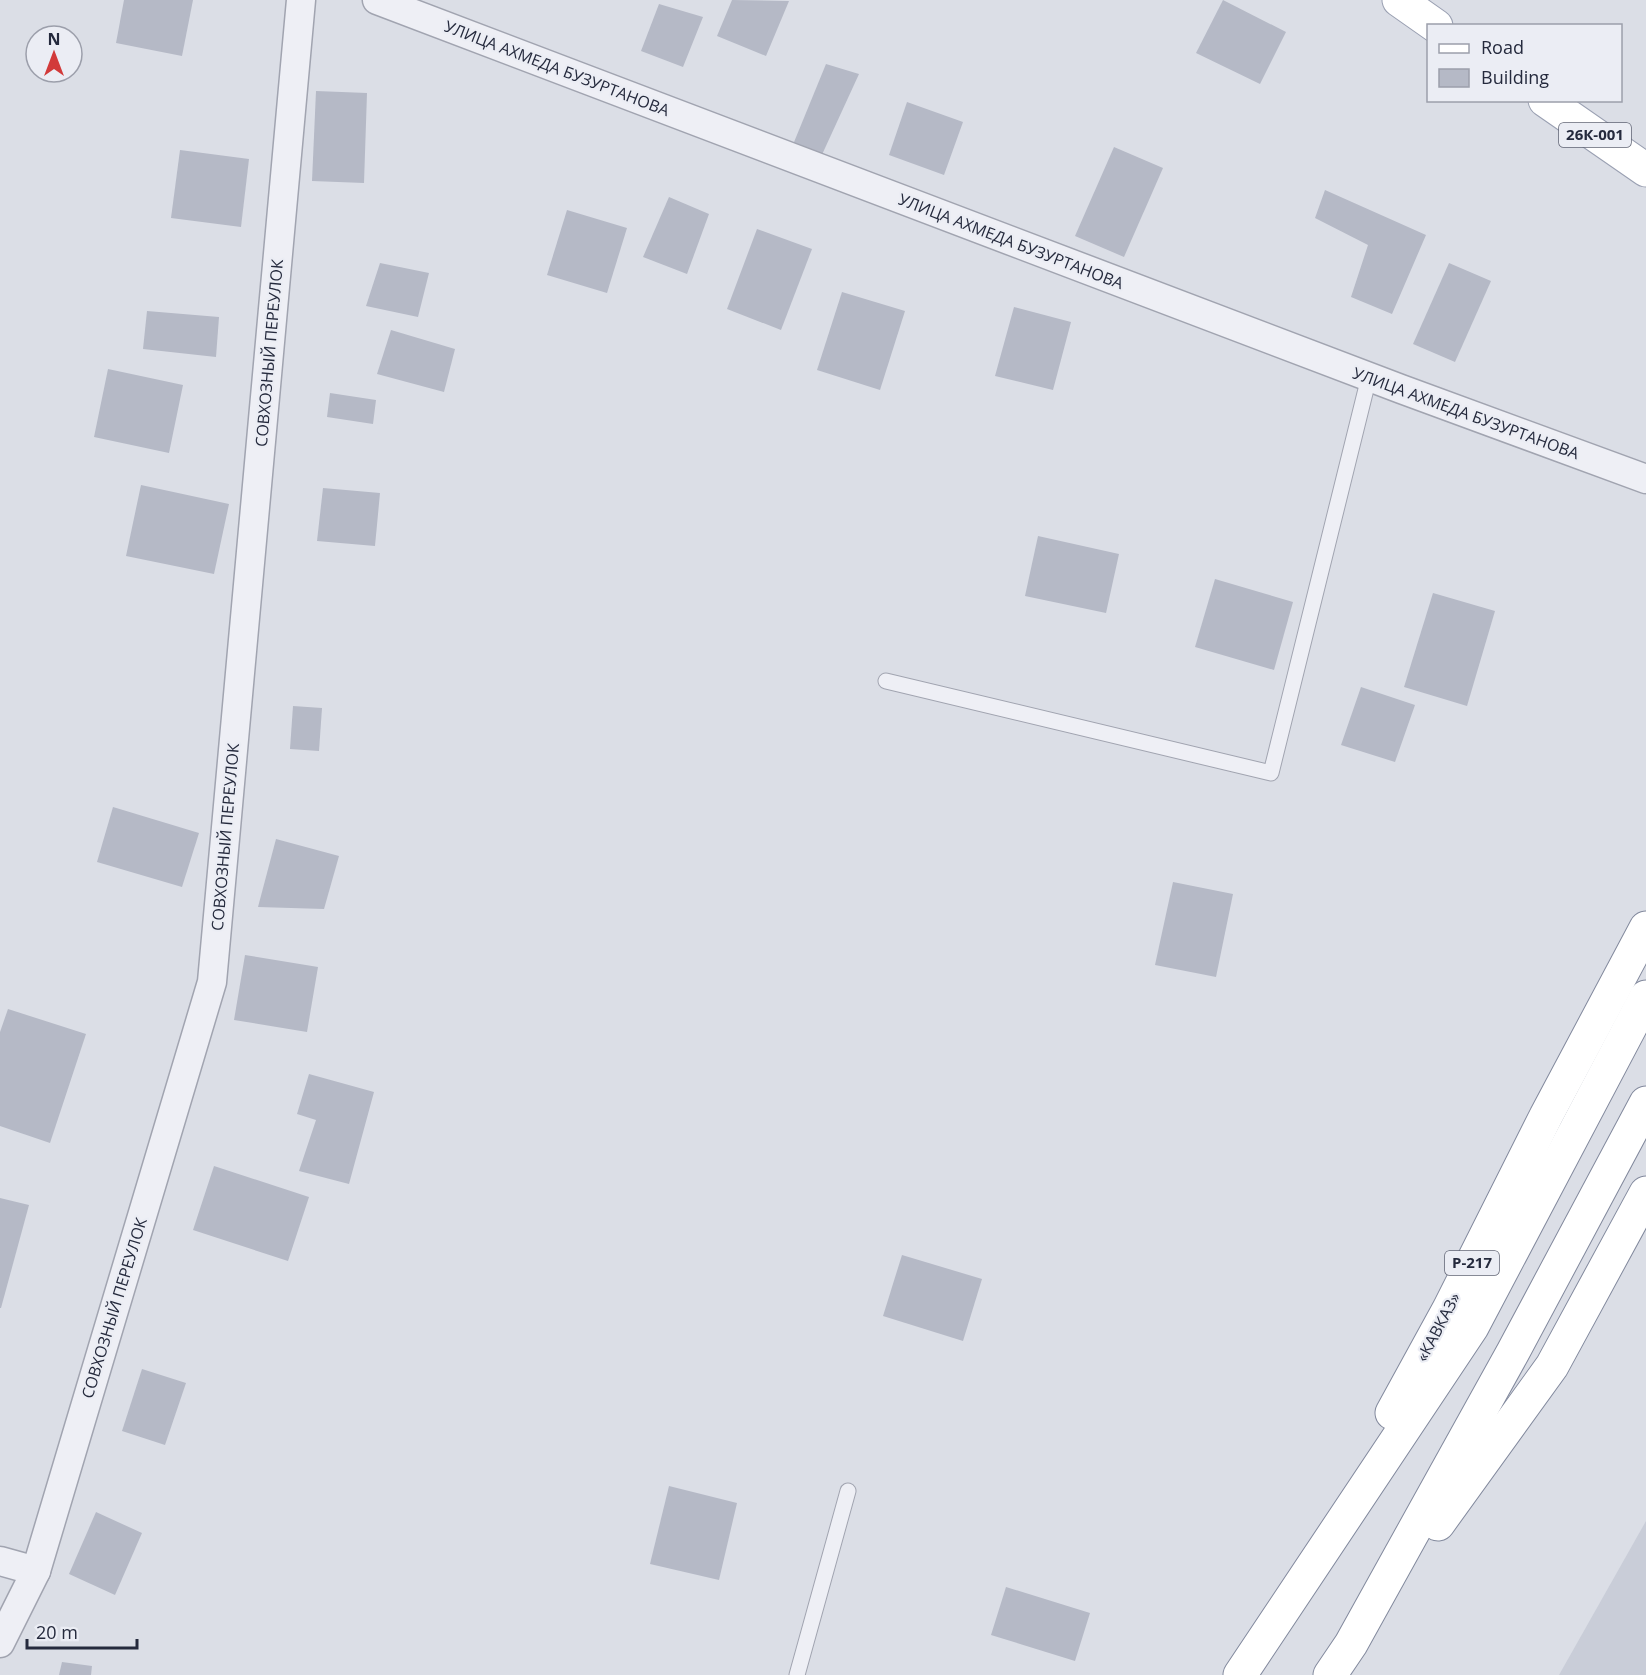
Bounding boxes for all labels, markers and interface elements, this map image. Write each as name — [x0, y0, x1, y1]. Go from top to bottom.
street label: УЛИЦА АХМЕДА БУЗУРТАНОВА — [441, 15, 673, 121]
north arrow — [24, 24, 84, 84]
legend — [1427, 24, 1622, 102]
text: N — [47, 28, 61, 50]
text: Road — [1481, 35, 1524, 59]
text: Building — [1481, 65, 1549, 89]
road number: 26К-001 — [1559, 123, 1631, 147]
street label: УЛИЦА АХМЕДА БУЗУРТАНОВА — [895, 188, 1127, 294]
street label: СОВХОЗНЫЙ ПЕРЕУЛОК — [250, 258, 288, 448]
street label: УЛИЦА АХМЕДА БУЗУРТАНОВА — [1350, 362, 1583, 465]
street label: СОВХОЗНЫЙ ПЕРЕУЛОК — [206, 742, 244, 932]
street label: СОВХОЗНЫЙ ПЕРЕУЛОК — [76, 1215, 152, 1401]
road number: Р-217 — [1445, 1251, 1499, 1275]
street label: «КАВКАЗ» — [1411, 1289, 1465, 1365]
scale bar — [27, 1612, 136, 1650]
text: 20 m — [36, 1620, 78, 1644]

